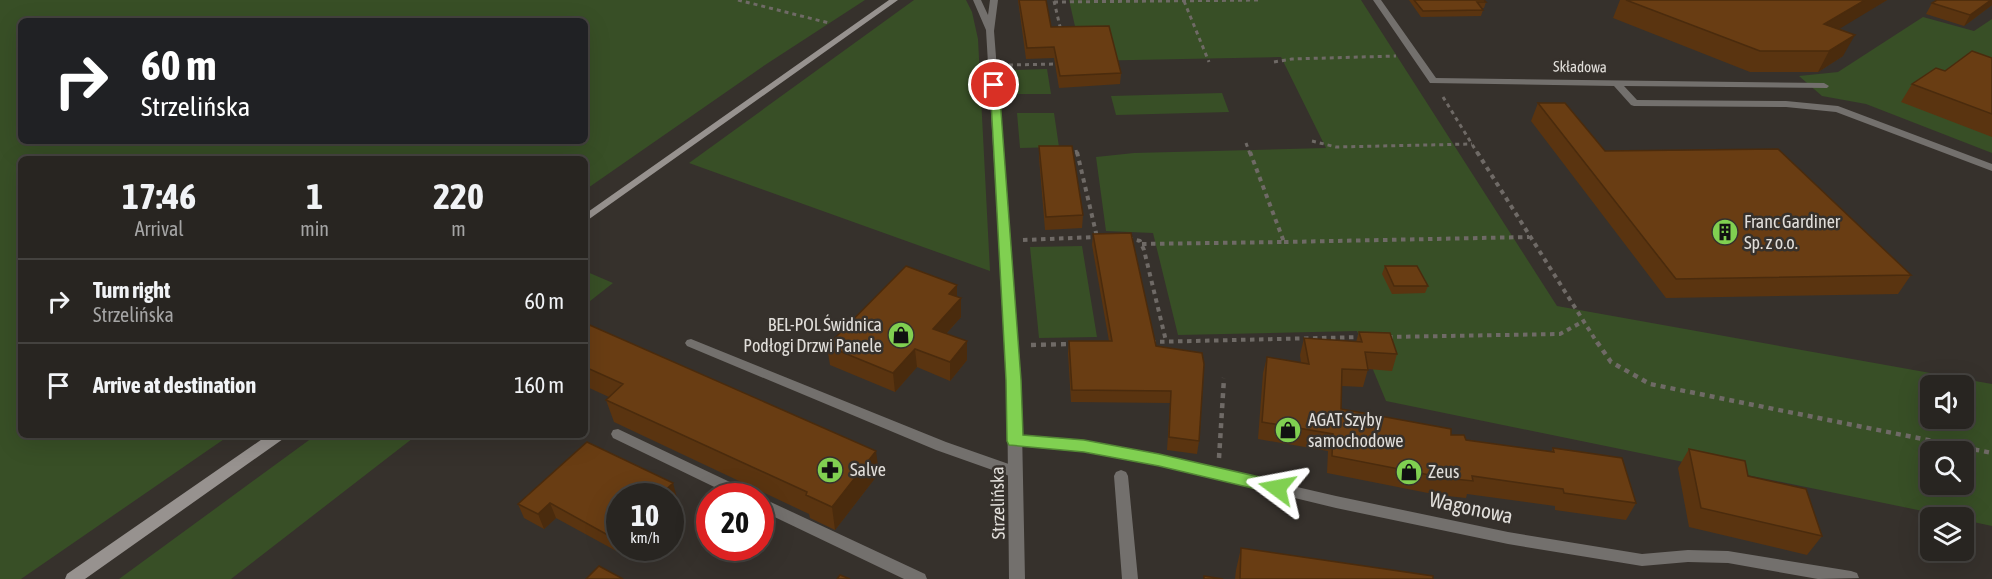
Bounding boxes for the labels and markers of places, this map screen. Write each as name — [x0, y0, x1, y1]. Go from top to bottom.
pin — [968, 59, 1019, 110]
place label: Franc Gardiner Sp. z o.o. — [1744, 211, 1841, 253]
building icon: Franc Gardiner Sp. z o.o. — [1710, 217, 1740, 247]
place label: BEL-POL Świdnica Podłogi Drzwi Panele — [743, 314, 882, 356]
shop icon: BEL-POL Świdnica Podłogi Drzwi Panele — [886, 320, 916, 350]
place label: AGAT Szyby samochodowe — [1308, 409, 1404, 451]
shop icon: AGAT Szyby samochodowe — [1273, 415, 1303, 445]
pharmacy icon: Salve — [815, 455, 845, 485]
shop icon: Zeus — [1394, 457, 1424, 487]
place label: Salve — [850, 459, 886, 480]
place label: Zeus — [1428, 461, 1459, 482]

